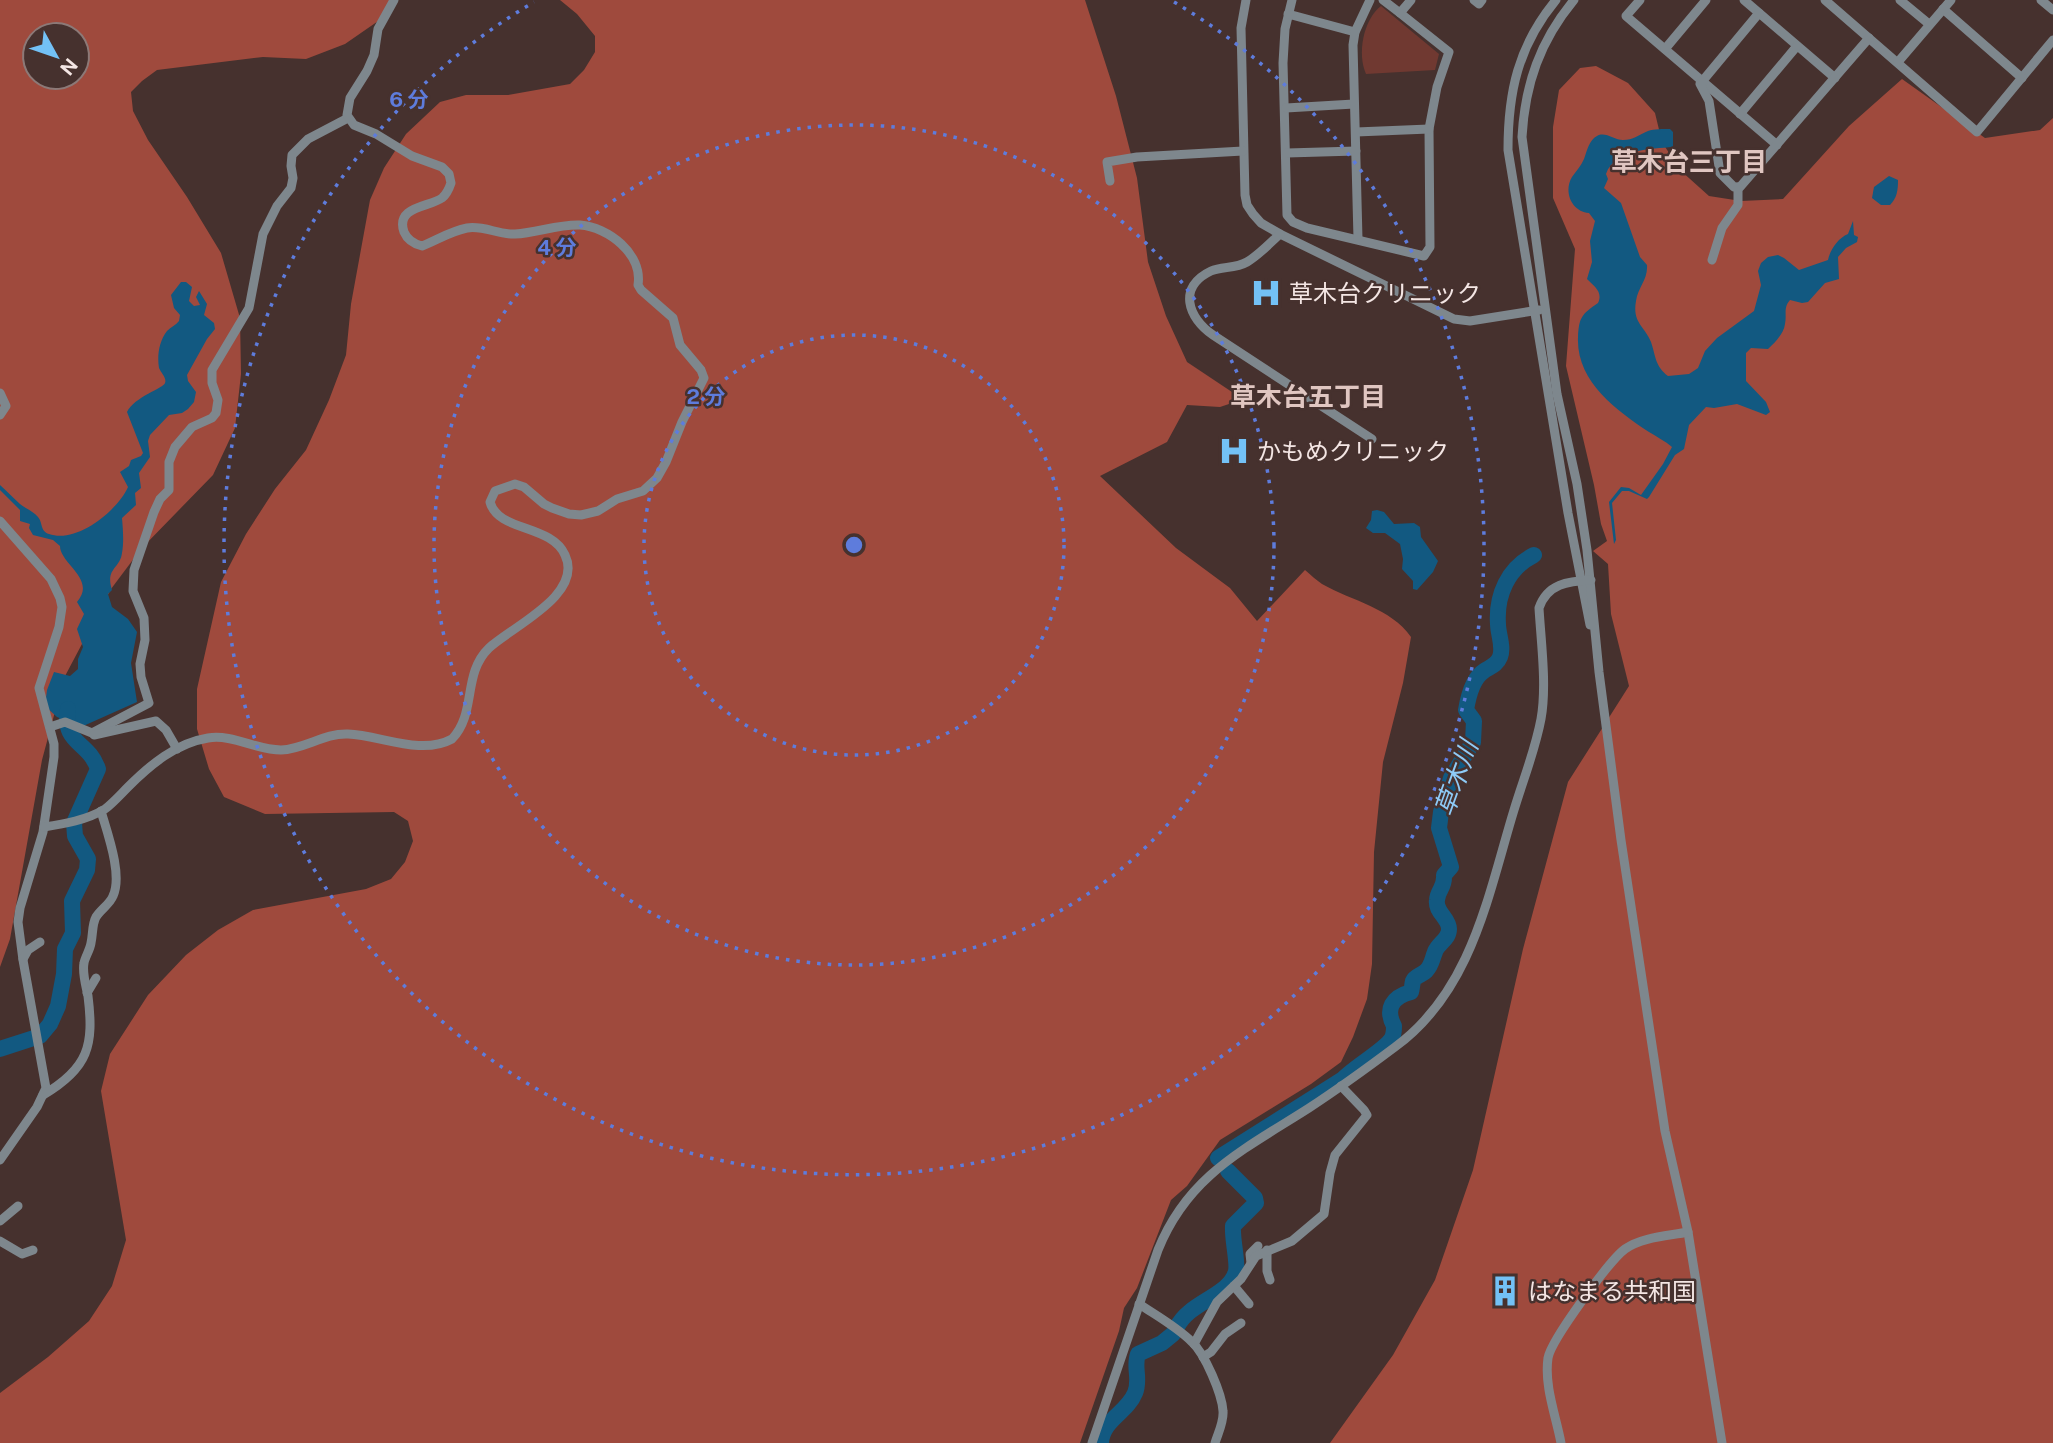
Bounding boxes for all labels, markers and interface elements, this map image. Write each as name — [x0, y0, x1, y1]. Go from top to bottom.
north arrow — [21, 21, 91, 91]
text: N — [56, 54, 82, 80]
text: 6 分 — [389, 87, 429, 112]
district label: 草木台三丁目 — [1611, 146, 1767, 177]
text: 4 分 — [537, 235, 577, 260]
hospital icon: 草木台クリニック — [1249, 276, 1283, 310]
place label: 草木台クリニック — [1289, 279, 1481, 307]
district label: 草木台五丁目 — [1230, 381, 1386, 412]
text: 2 分 — [686, 384, 726, 409]
hospital icon: かもめクリニック — [1217, 434, 1251, 468]
place label: かもめクリニック — [1257, 437, 1449, 465]
centre of rings — [842, 533, 866, 557]
water label: 草木川 — [1428, 733, 1485, 820]
building icon: はなまる共和国 — [1488, 1274, 1522, 1308]
place label: はなまる共和国 — [1528, 1277, 1696, 1305]

